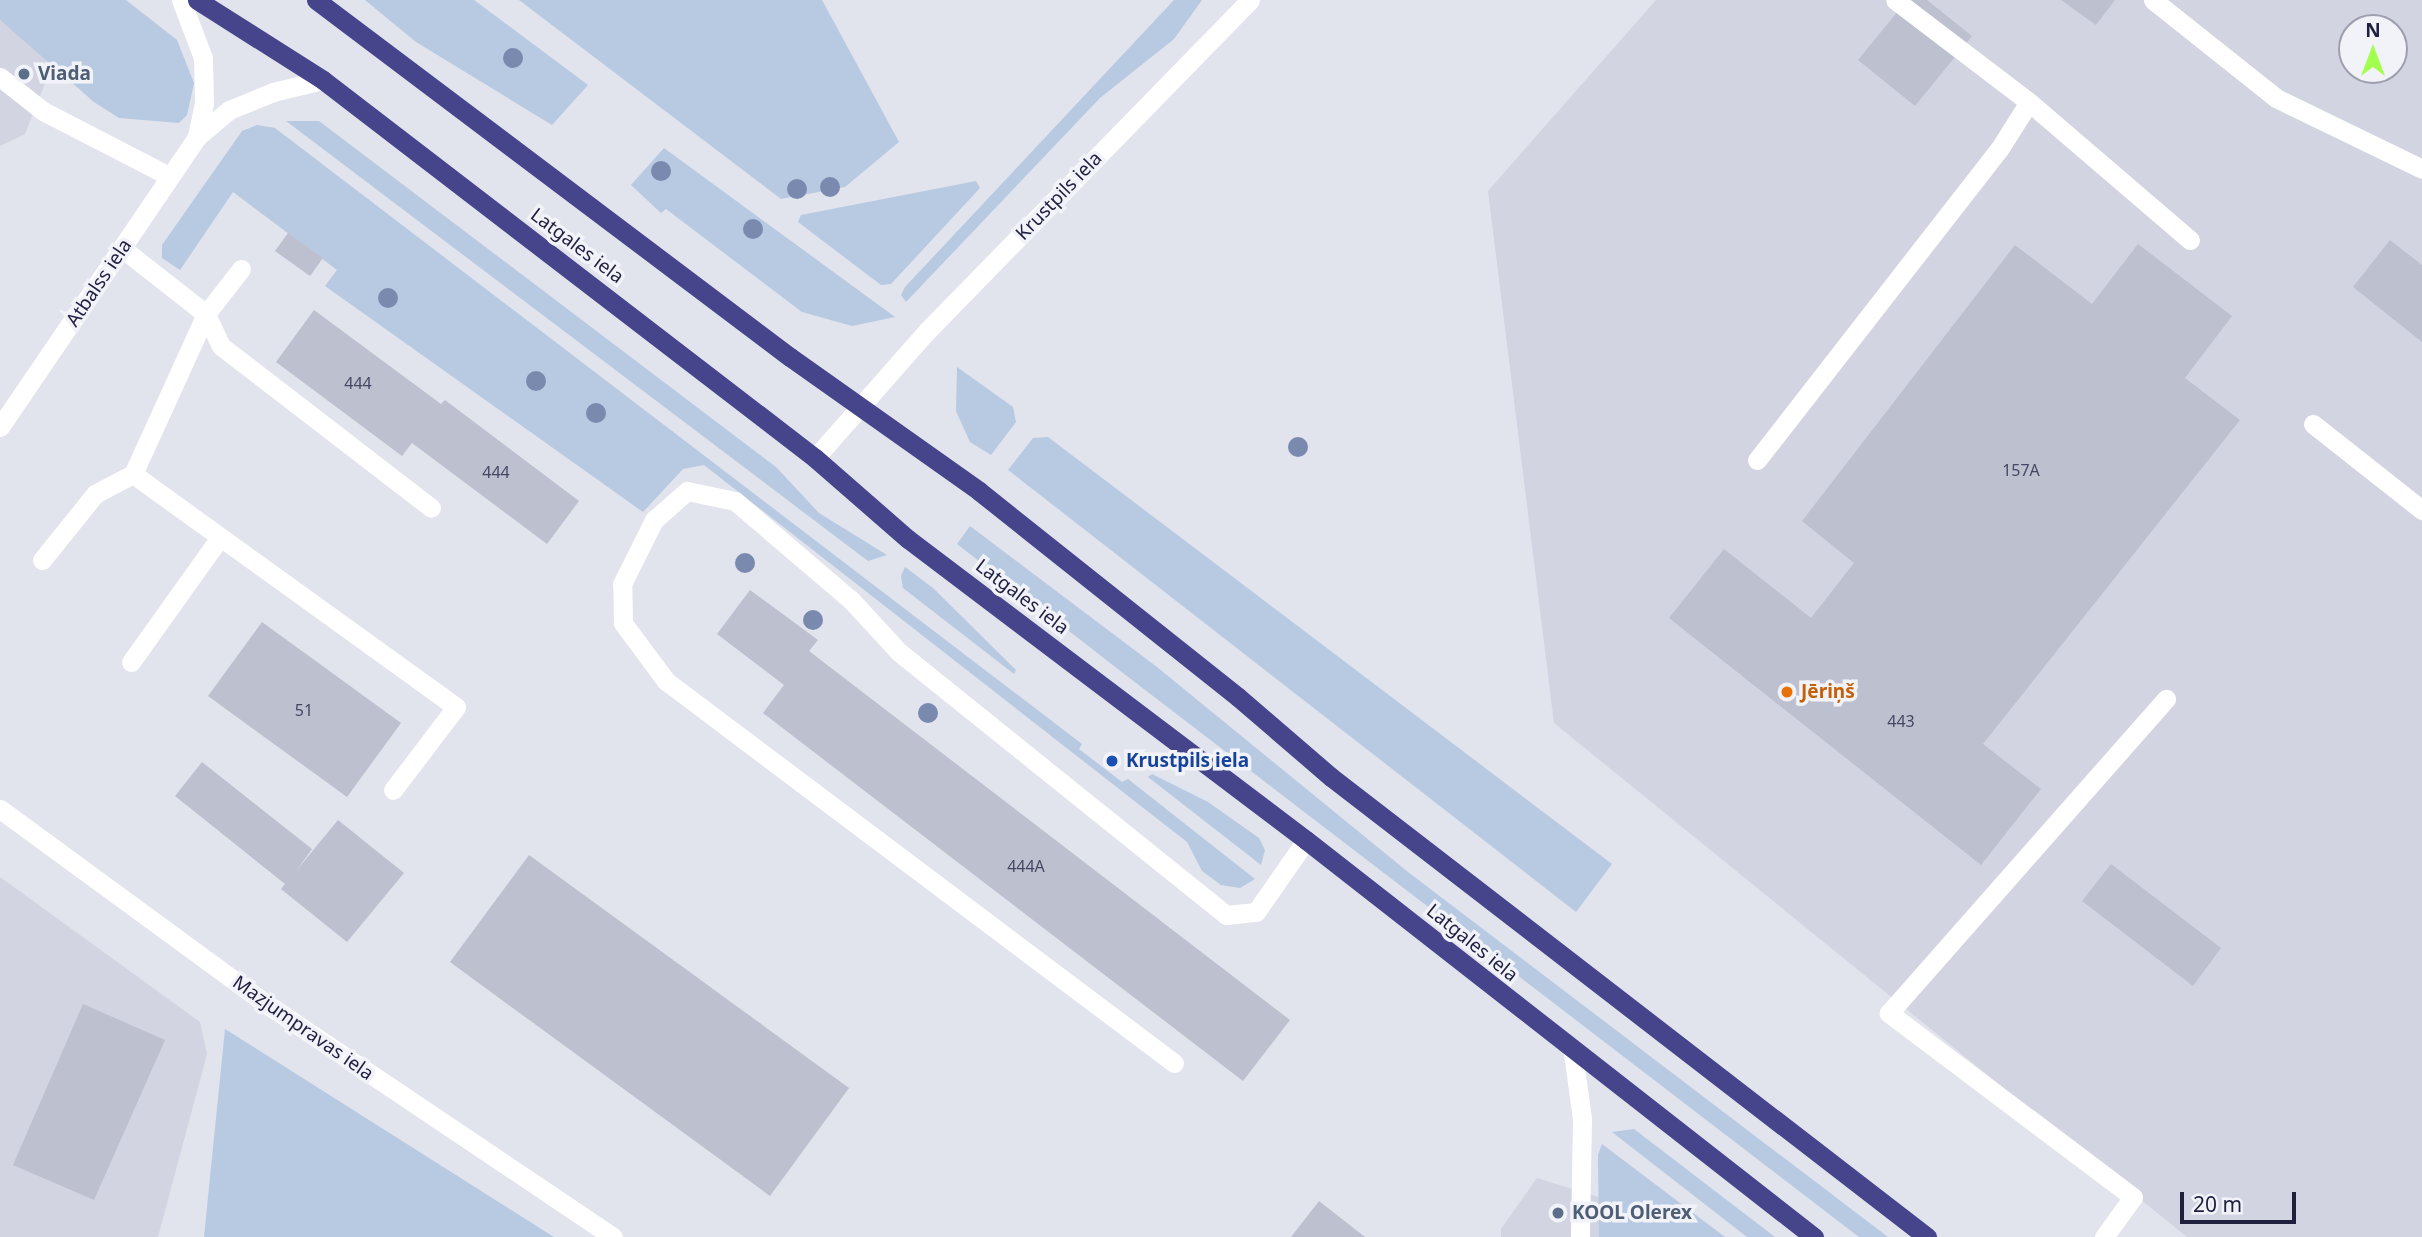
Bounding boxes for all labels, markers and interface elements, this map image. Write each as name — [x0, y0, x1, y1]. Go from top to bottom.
north arrow — [2338, 14, 2408, 84]
text: N — [2365, 17, 2381, 43]
place label: Viada — [38, 63, 91, 85]
marker: Viada — [16, 66, 32, 82]
street label: Krustpils iela — [1011, 147, 1107, 245]
street label: Latgales iela — [526, 204, 628, 288]
street label: Atbalss iela — [61, 235, 137, 331]
house number: 444 — [344, 373, 372, 393]
house number: 157A — [2002, 460, 2040, 480]
house number: 444 — [482, 462, 510, 482]
street label: Latgales iela — [971, 555, 1073, 639]
place label: Jēriņš — [1801, 681, 1855, 703]
marker: Jēriņš — [1779, 684, 1795, 700]
house number: 51 — [295, 700, 313, 720]
house number: 443 — [1887, 711, 1915, 731]
place label: Krustpils iela — [1126, 750, 1249, 772]
marker: Krustpils iela — [1104, 753, 1120, 769]
house number: 444A — [1007, 856, 1045, 876]
street label: Latgales iela — [1422, 899, 1522, 987]
street label: Mazjumpravas iela — [228, 971, 378, 1085]
scale bar — [2184, 1178, 2300, 1222]
text: 20 m — [2193, 1190, 2242, 1218]
place label: KOOL Olerex — [1572, 1202, 1692, 1224]
marker: KOOL Olerex — [1550, 1205, 1566, 1221]

